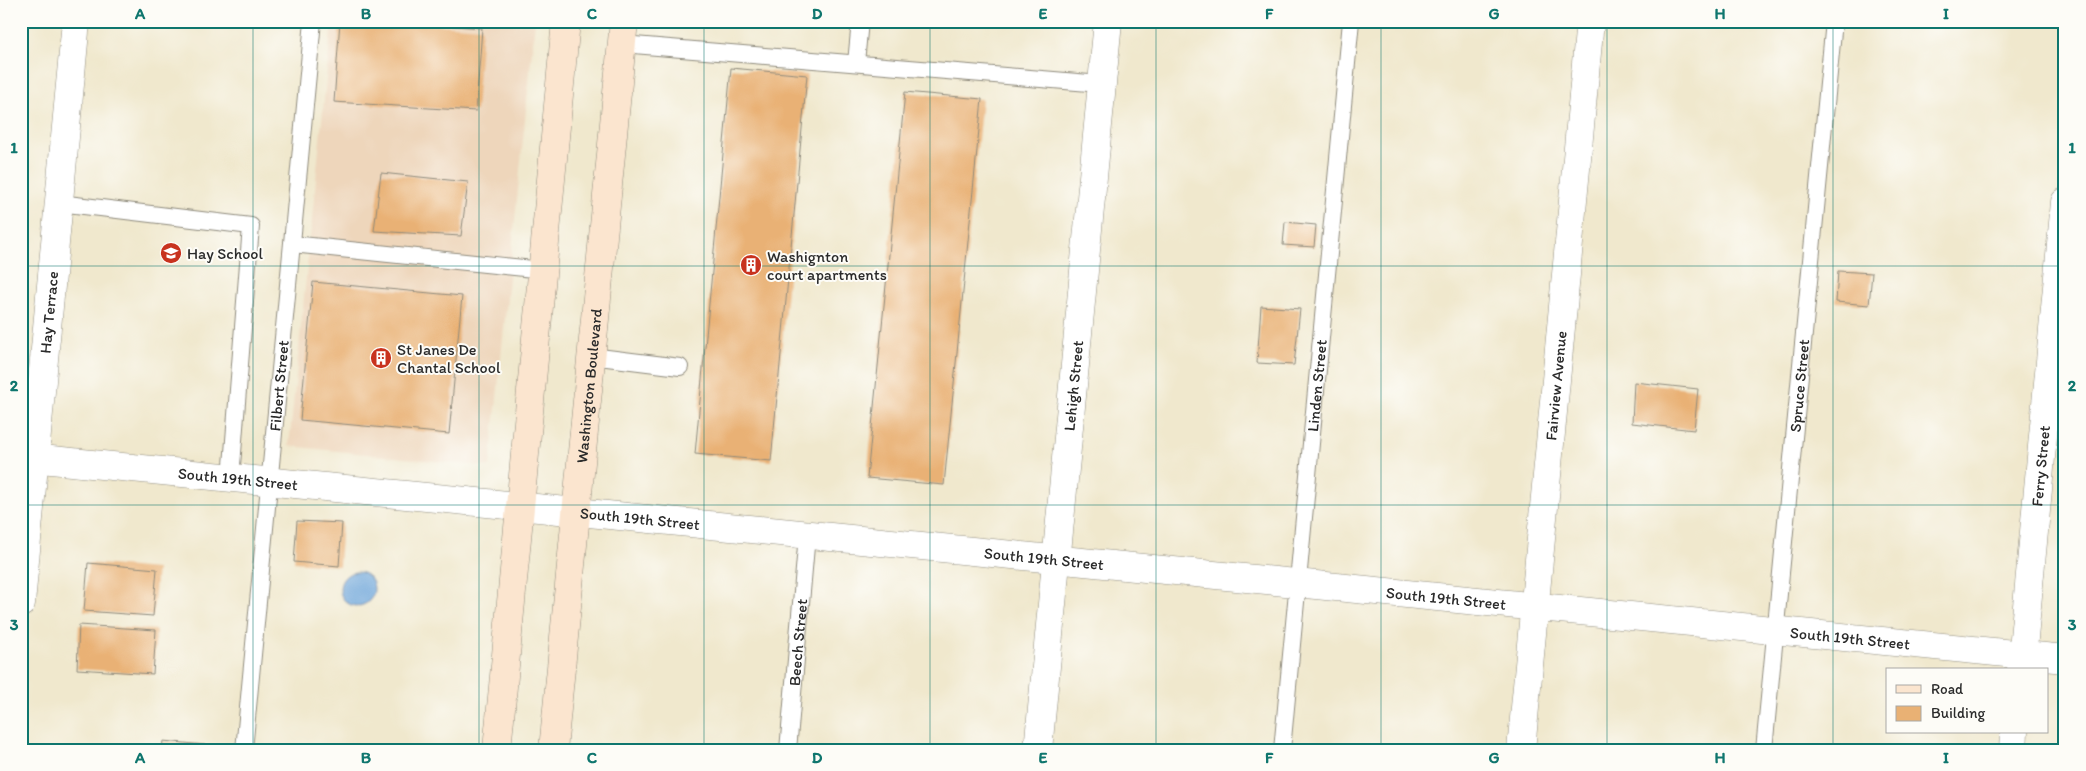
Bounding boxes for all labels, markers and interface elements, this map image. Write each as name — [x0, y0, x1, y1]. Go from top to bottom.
text: A — [134, 4, 146, 23]
text: B — [361, 4, 372, 23]
text: C — [587, 4, 598, 23]
text: D — [812, 4, 823, 23]
text: E — [1039, 4, 1048, 23]
text: F — [1265, 4, 1274, 23]
text: G — [1488, 4, 1500, 23]
text: H — [1714, 4, 1726, 23]
text: I — [1943, 4, 1949, 23]
text: 1 — [10, 138, 18, 157]
text: 1 — [2068, 138, 2076, 157]
school or university icon: Hay School — [159, 241, 183, 265]
place label: Hay School — [187, 244, 263, 263]
place label: Washignton court apartments — [767, 247, 887, 284]
building icon: Washignton court apartments — [739, 253, 763, 277]
street label: Hay Terrace — [35, 270, 62, 354]
street label: Washington Boulevard — [571, 307, 605, 464]
street label: Fairview Avenue — [1541, 330, 1570, 441]
street label: Spruce Street — [1785, 338, 1813, 433]
street label: Filbert Street — [265, 339, 292, 432]
street label: Lehigh Street — [1059, 339, 1087, 432]
street label: Linden Street — [1303, 339, 1330, 433]
place label: St Janes De Chantal School — [397, 340, 501, 377]
building icon: St Janes De Chantal School — [369, 346, 393, 370]
text: 2 — [10, 376, 19, 395]
text: 2 — [2068, 376, 2077, 395]
street label: Ferry Street — [2027, 425, 2053, 507]
street label: South 19th Street — [177, 463, 299, 494]
street label: South 19th Street — [579, 503, 701, 534]
street label: South 19th Street — [983, 543, 1105, 573]
street label: South 19th Street — [1385, 582, 1507, 613]
street label: Beech Street — [784, 598, 811, 687]
text: 3 — [10, 615, 19, 634]
text: 3 — [2068, 615, 2077, 634]
street label: South 19th Street — [1789, 622, 1911, 653]
legend — [1886, 668, 2048, 734]
text: Road — [1931, 680, 1964, 698]
text: Building — [1931, 704, 1985, 722]
text: A — [134, 748, 146, 767]
text: B — [361, 748, 372, 767]
text: C — [587, 748, 598, 767]
text: D — [812, 748, 823, 767]
text: E — [1039, 748, 1048, 767]
text: F — [1265, 748, 1274, 767]
text: G — [1488, 748, 1500, 767]
text: H — [1714, 748, 1726, 767]
text: I — [1943, 748, 1949, 767]

